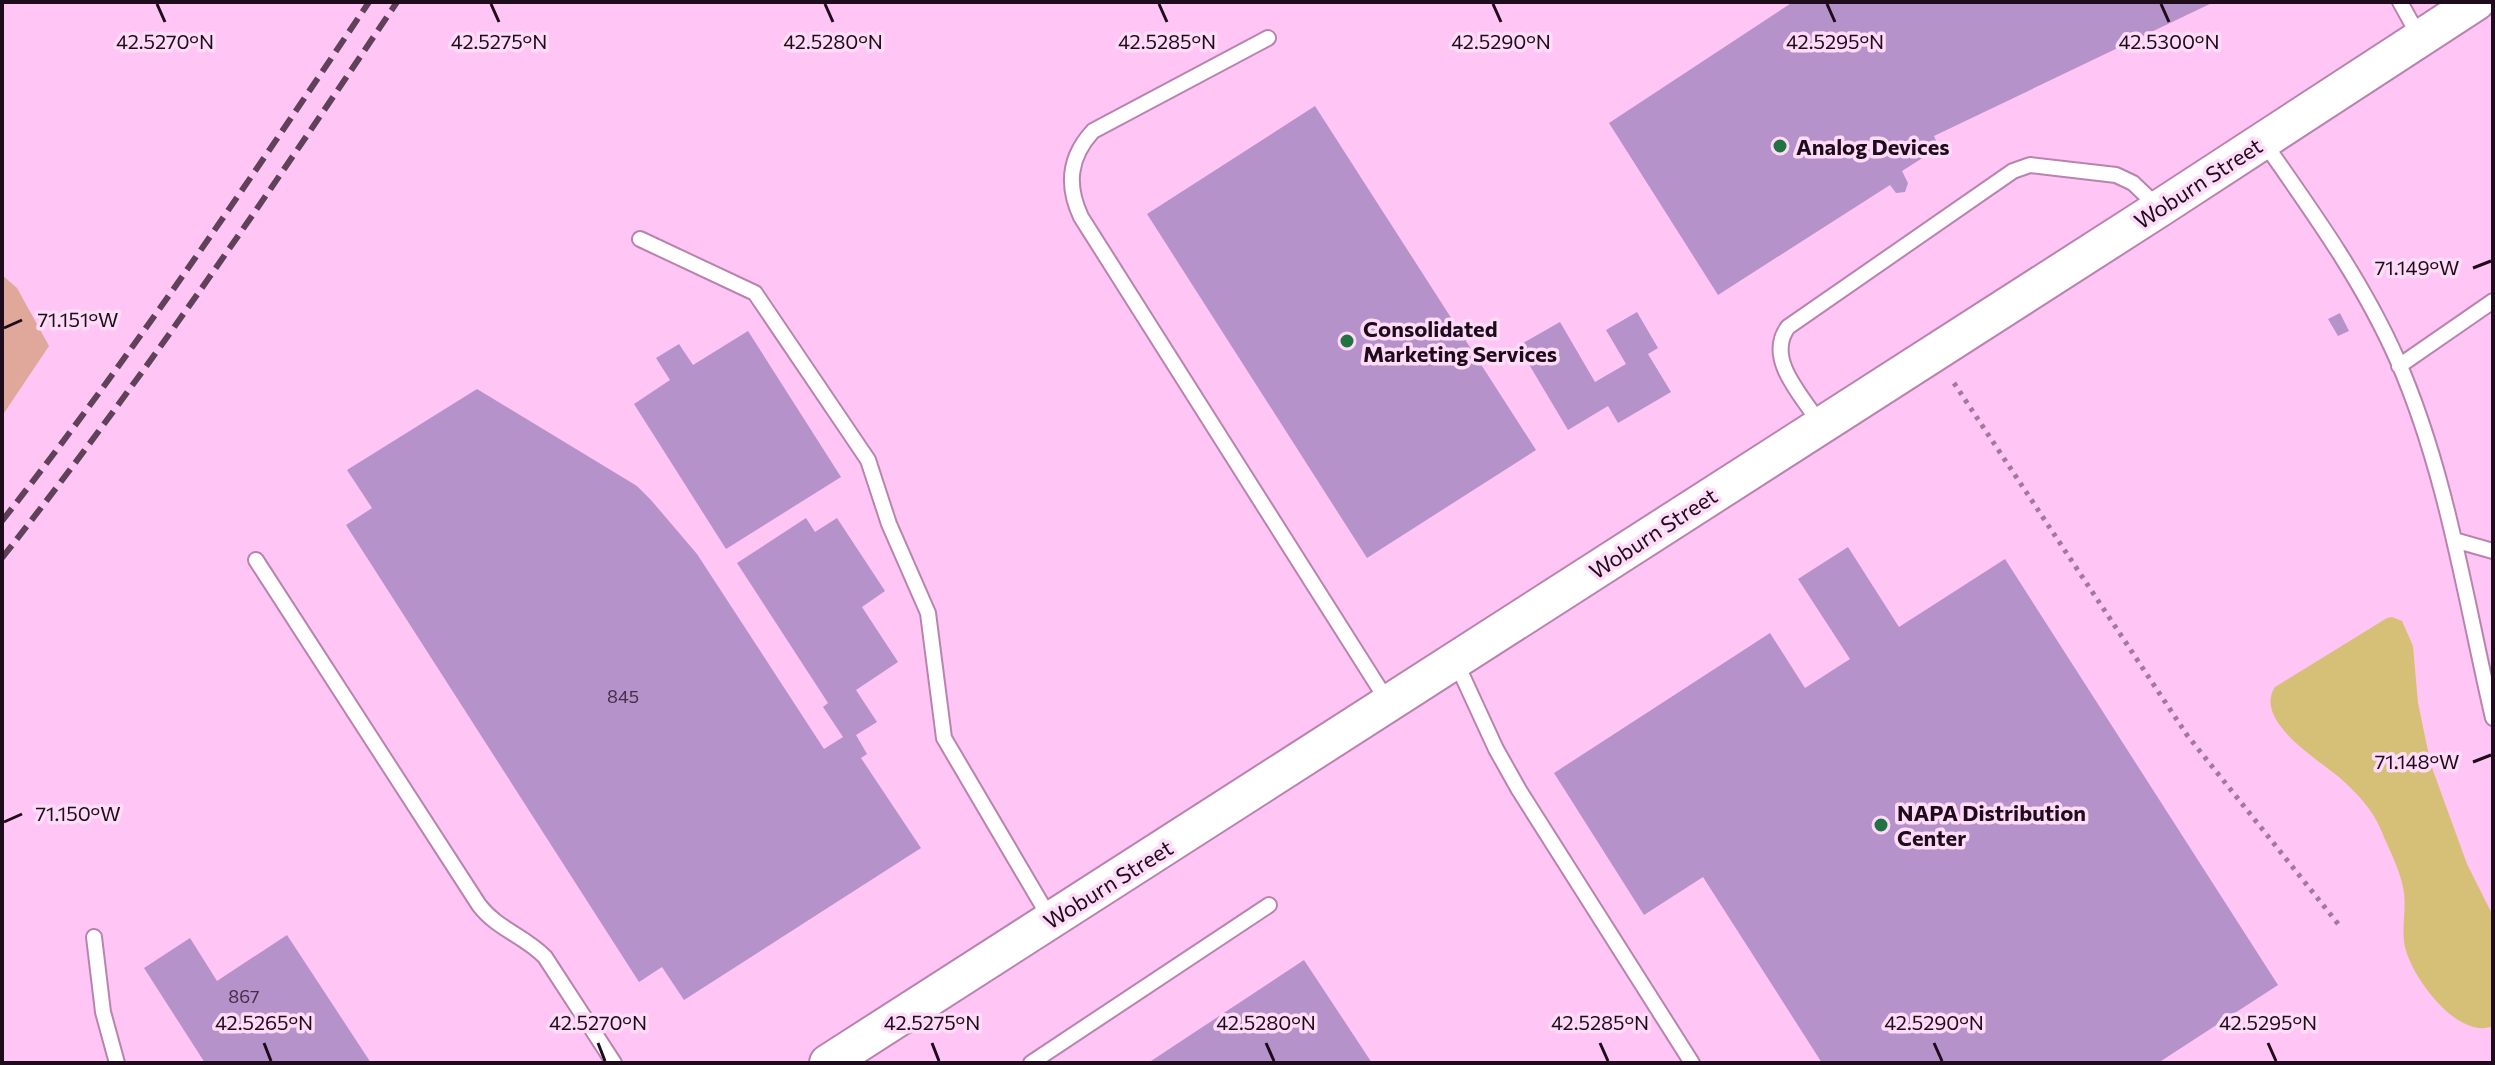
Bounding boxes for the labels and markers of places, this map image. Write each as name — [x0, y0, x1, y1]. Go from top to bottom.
place label: Analog Devices — [1796, 133, 1950, 160]
marker: Analog Devices — [1771, 137, 1789, 155]
place label: Consolidated Marketing Services — [1363, 315, 1557, 367]
marker: Consolidated Marketing Services — [1338, 332, 1356, 350]
place label: NAPA Distribution Center — [1897, 799, 2086, 851]
marker: NAPA Distribution Center — [1872, 816, 1890, 834]

